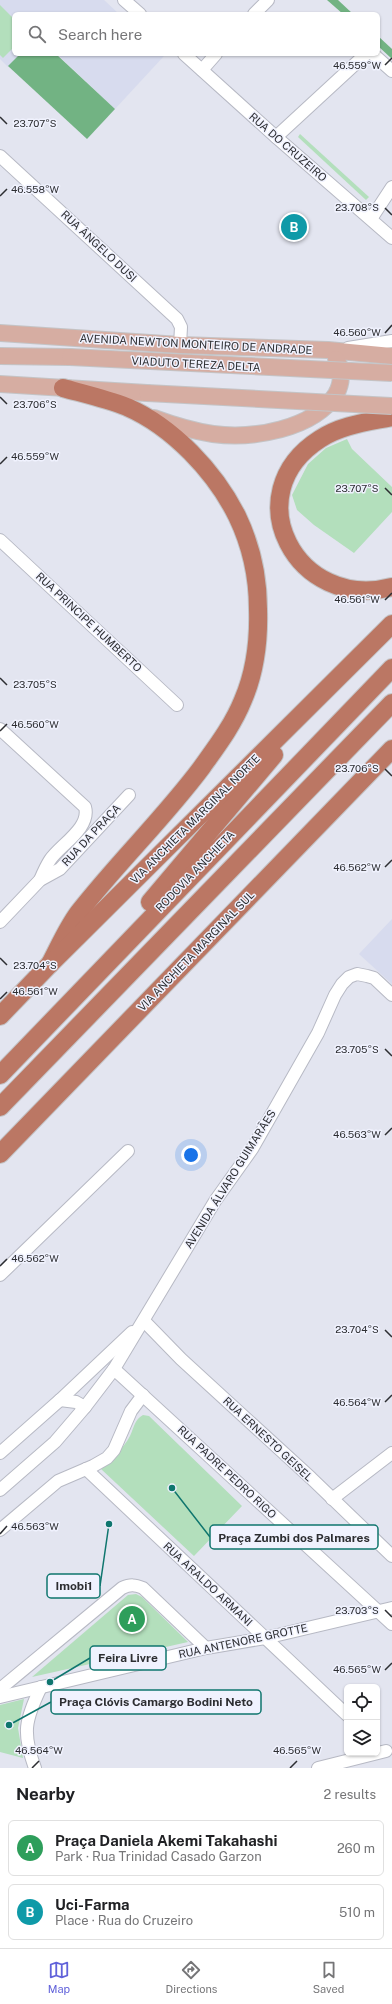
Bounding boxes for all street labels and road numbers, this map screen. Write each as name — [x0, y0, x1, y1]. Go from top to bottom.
street label: RUA DO CRUZEIRO — [247, 110, 329, 184]
street label: RUA ÂNGELO DUSI — [59, 208, 139, 284]
street label: AVENIDA NEWTON MONTEIRO DE ANDRADE — [79, 332, 313, 356]
street label: VIADUTO TEREZA DELTA — [131, 355, 261, 373]
street label: RUA PRINCIPE HUMBERTO — [34, 570, 144, 674]
street label: VIA ANCHIETA MARGINAL NORTE — [128, 752, 262, 886]
street label: RUA DA PRAÇA — [59, 802, 124, 869]
street label: RODOVIA ANCHIETA — [153, 828, 237, 914]
street label: VIA ANCHIETA MARGINAL SUL — [135, 889, 257, 1013]
street label: AVENIDA ÁLVARO GUIMARÃES — [181, 1107, 278, 1251]
street label: RUA ERNESTO GEISEL — [221, 1395, 315, 1483]
street label: RUA PADRE PEDRO RIGO — [175, 1423, 279, 1521]
street label: RUA ARALDO ARMANI — [161, 1540, 255, 1628]
street label: RUA ANTENORE GROTTE — [177, 1621, 309, 1661]

